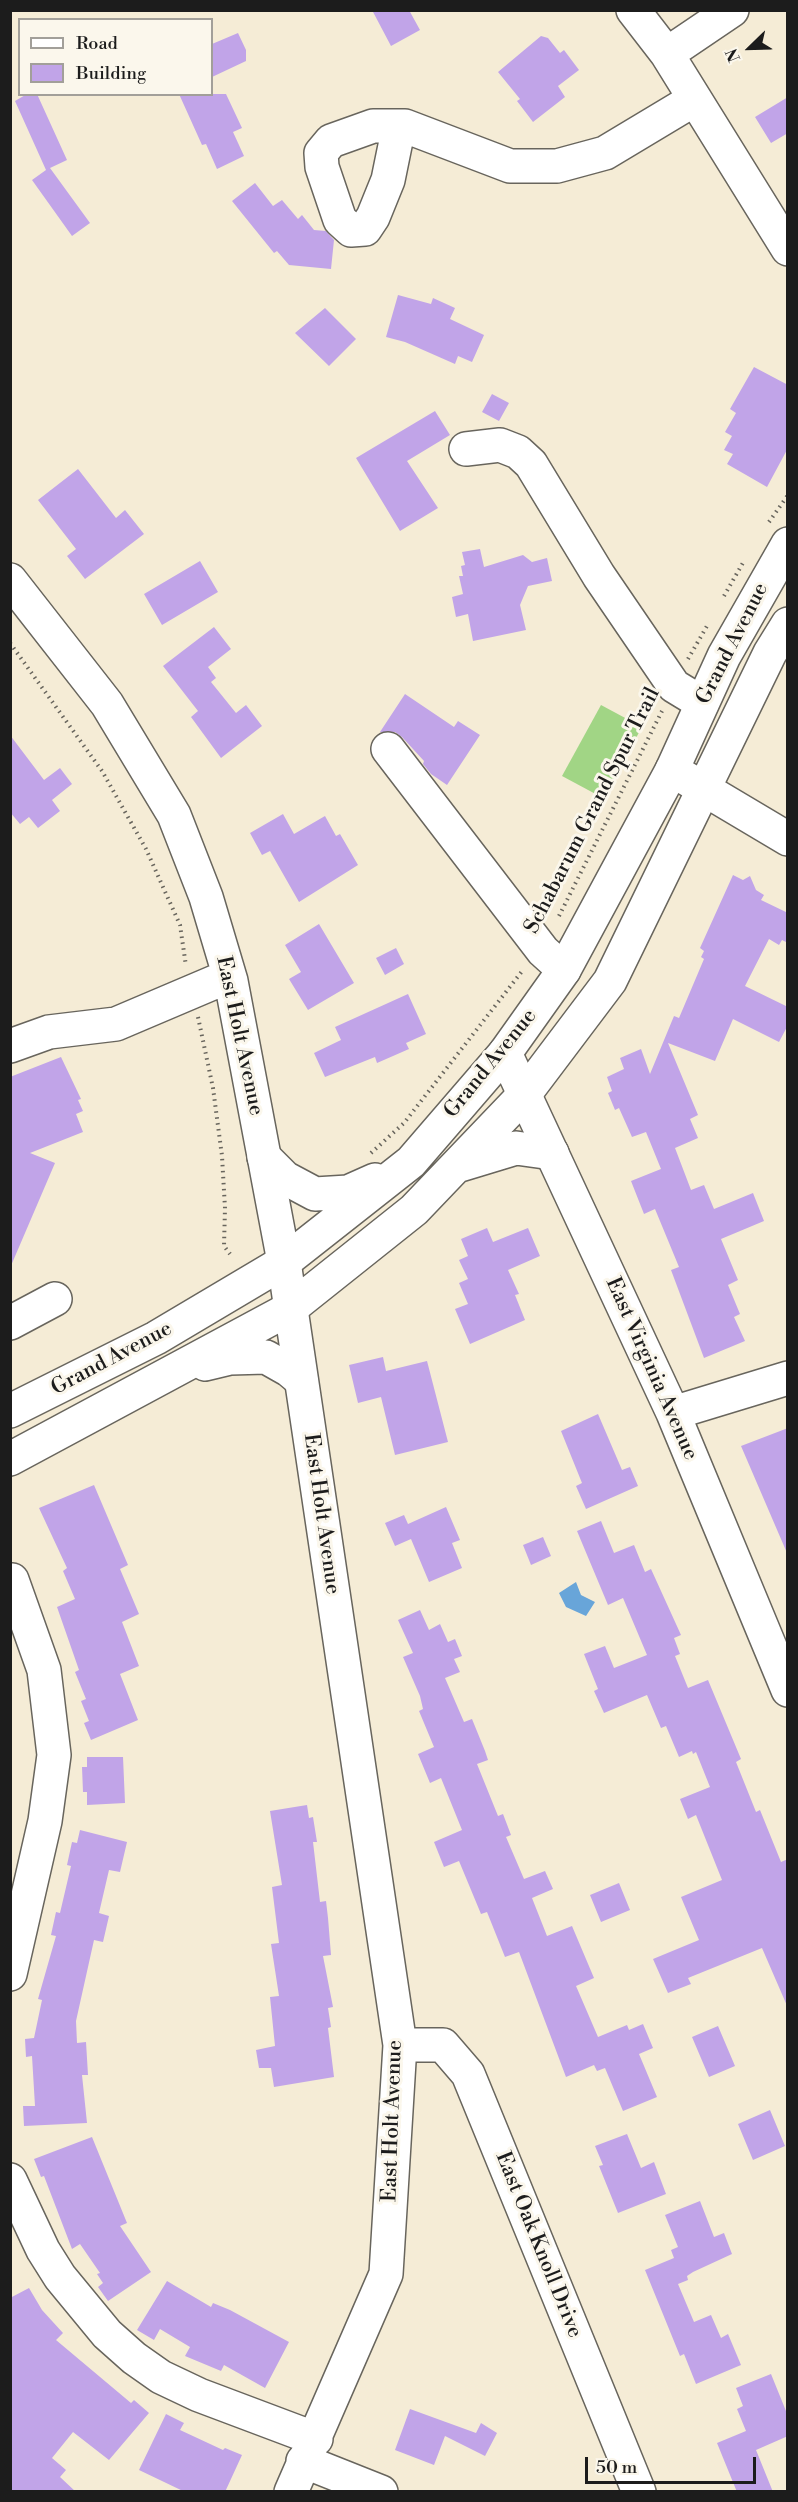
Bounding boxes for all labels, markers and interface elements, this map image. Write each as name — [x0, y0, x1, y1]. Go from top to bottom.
legend — [18, 18, 213, 96]
north arrow — [720, 18, 780, 78]
text: Road — [76, 32, 118, 55]
text: N — [722, 45, 745, 65]
text: Building — [76, 62, 146, 85]
street label: Grand Avenue — [692, 579, 774, 709]
street label: Schabarum Grand Spur Trail — [520, 684, 666, 938]
street label: East Holt Avenue — [210, 954, 268, 1118]
street label: Grand Avenue — [439, 1004, 543, 1124]
street label: East Virginia Avenue — [599, 1274, 703, 1464]
street label: Grand Avenue — [47, 1317, 177, 1401]
street label: East Holt Avenue — [297, 1432, 345, 1596]
street label: East Holt Avenue — [378, 2040, 408, 2202]
street label: East Oak Knoll Drive — [489, 2148, 587, 2342]
scale bar — [588, 2445, 759, 2483]
text: 50 m — [596, 2456, 637, 2479]

